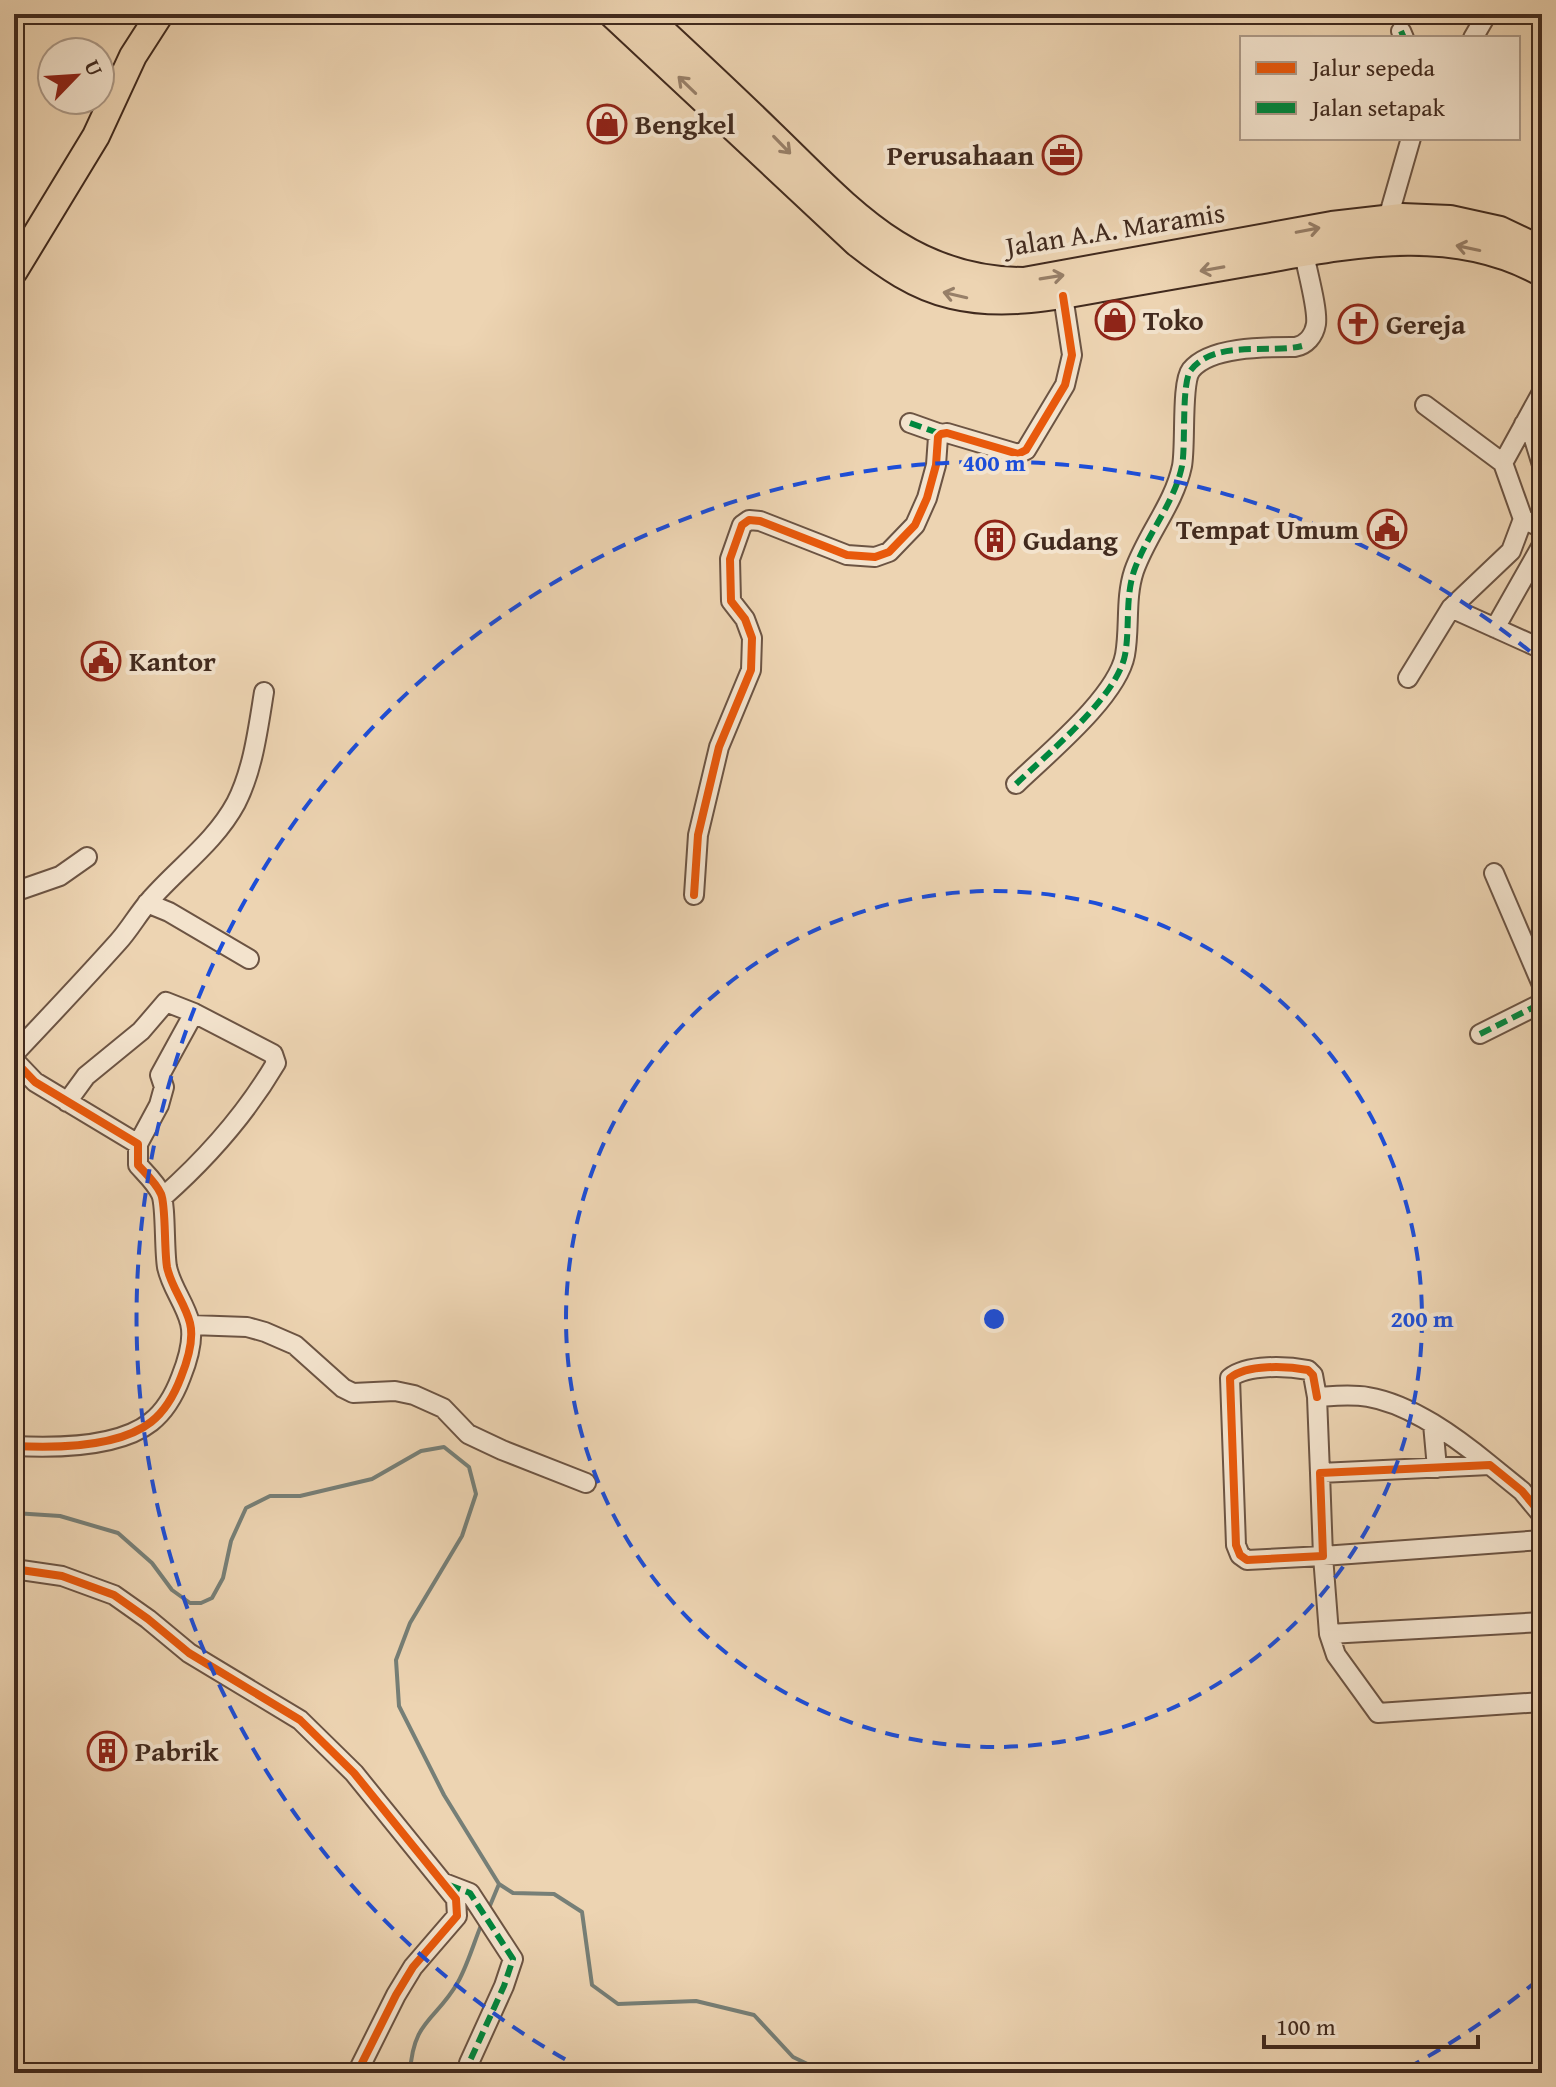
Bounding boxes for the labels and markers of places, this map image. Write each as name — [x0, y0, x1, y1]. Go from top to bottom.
shop icon: Bengkel — [586, 103, 628, 145]
place label: Bengkel — [635, 103, 735, 144]
place label: Perusahaan — [887, 134, 1034, 175]
office icon: Perusahaan — [1041, 134, 1083, 176]
shop icon: Toko — [1094, 299, 1136, 341]
place label: Toko — [1143, 299, 1204, 340]
church icon: Gereja — [1337, 303, 1379, 345]
place label: Gereja — [1386, 303, 1466, 344]
place label: Tempat Umum — [1176, 508, 1359, 549]
public building icon: Tempat Umum — [1366, 508, 1408, 550]
building icon: Gudang — [974, 519, 1016, 561]
place label: Gudang — [1023, 519, 1118, 560]
public building icon: Kantor — [80, 640, 122, 682]
place label: Kantor — [129, 640, 216, 681]
centre of rings — [980, 1305, 1008, 1333]
building icon: Pabrik — [86, 1730, 128, 1772]
place label: Pabrik — [135, 1730, 219, 1771]

